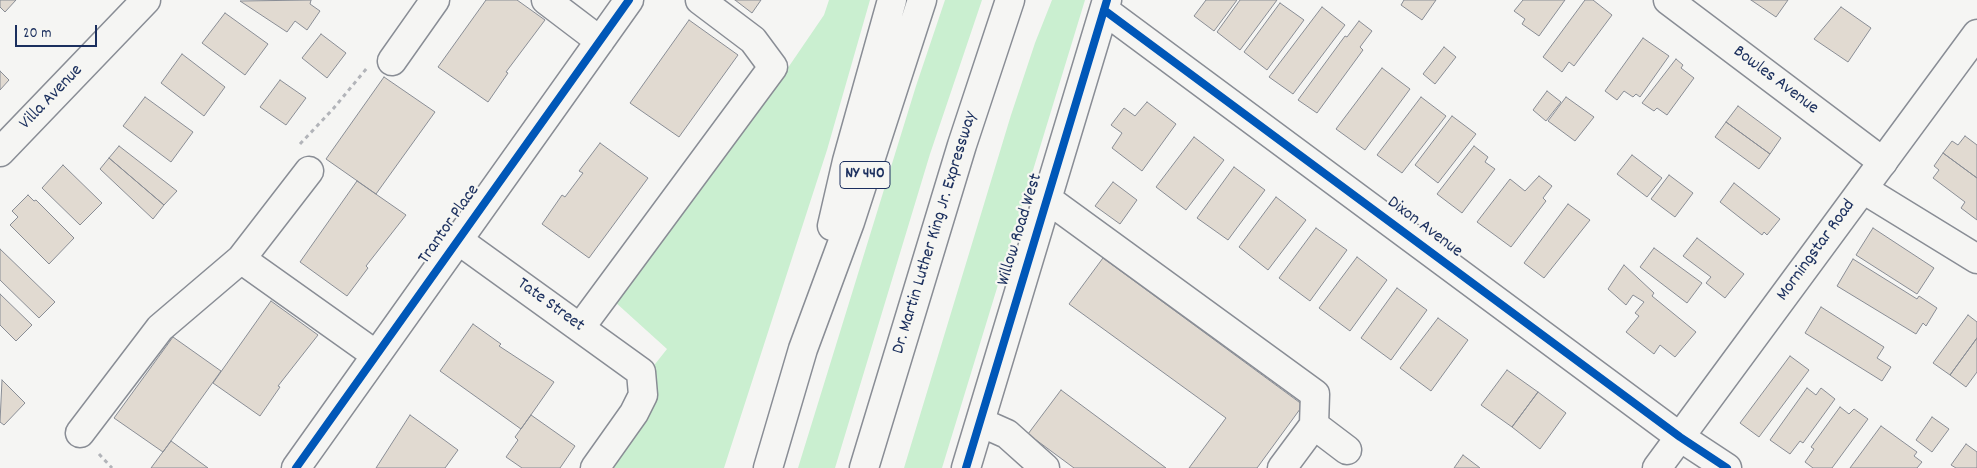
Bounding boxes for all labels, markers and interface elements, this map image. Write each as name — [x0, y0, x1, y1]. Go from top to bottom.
scale bar — [18, 15, 100, 47]
text: 20 m — [23, 23, 51, 45]
street label: Bowles Avenue — [1728, 42, 1822, 120]
street label: Villa Avenue — [16, 61, 88, 135]
street label: Dr. Martin Luther King Jr. Expressway — [889, 109, 983, 357]
road number: NY 440 — [840, 162, 890, 188]
street label: Willow Road West — [994, 171, 1048, 289]
street label: Trantor Place — [415, 181, 485, 269]
street label: Dixon Avenue — [1382, 193, 1466, 263]
street label: Morningstar Road — [1773, 196, 1861, 306]
street label: Tate Street — [512, 274, 588, 338]

